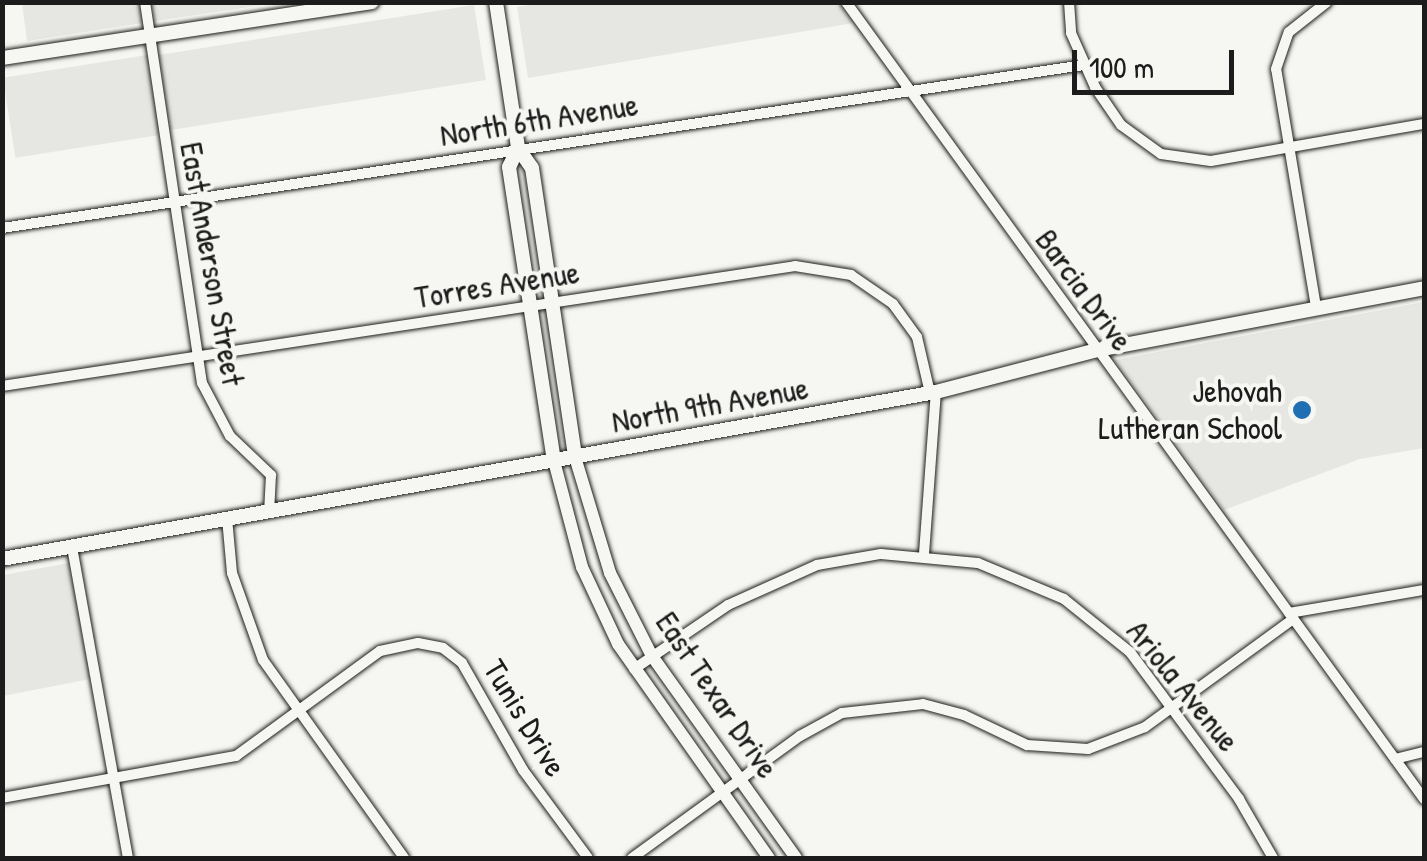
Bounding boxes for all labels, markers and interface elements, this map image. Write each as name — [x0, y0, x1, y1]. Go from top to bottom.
scale bar — [1077, 30, 1240, 92]
text: 100 m — [1089, 47, 1154, 87]
street label: North 6th Avenue — [437, 85, 641, 155]
street label: East Anderson Street — [172, 139, 252, 389]
street label: Barcia Drive — [1027, 222, 1141, 358]
street label: Torres Avenue — [412, 253, 582, 317]
street label: North 9th Avenue — [609, 369, 811, 441]
place label: Jehovah Lutheran School — [1099, 373, 1282, 448]
marker: Jehovah Lutheran School — [1291, 399, 1313, 421]
street label: East Texar Drive — [647, 605, 787, 785]
street label: Ariola Avenue — [1118, 613, 1248, 759]
street label: Tunis Drive — [475, 653, 575, 783]

